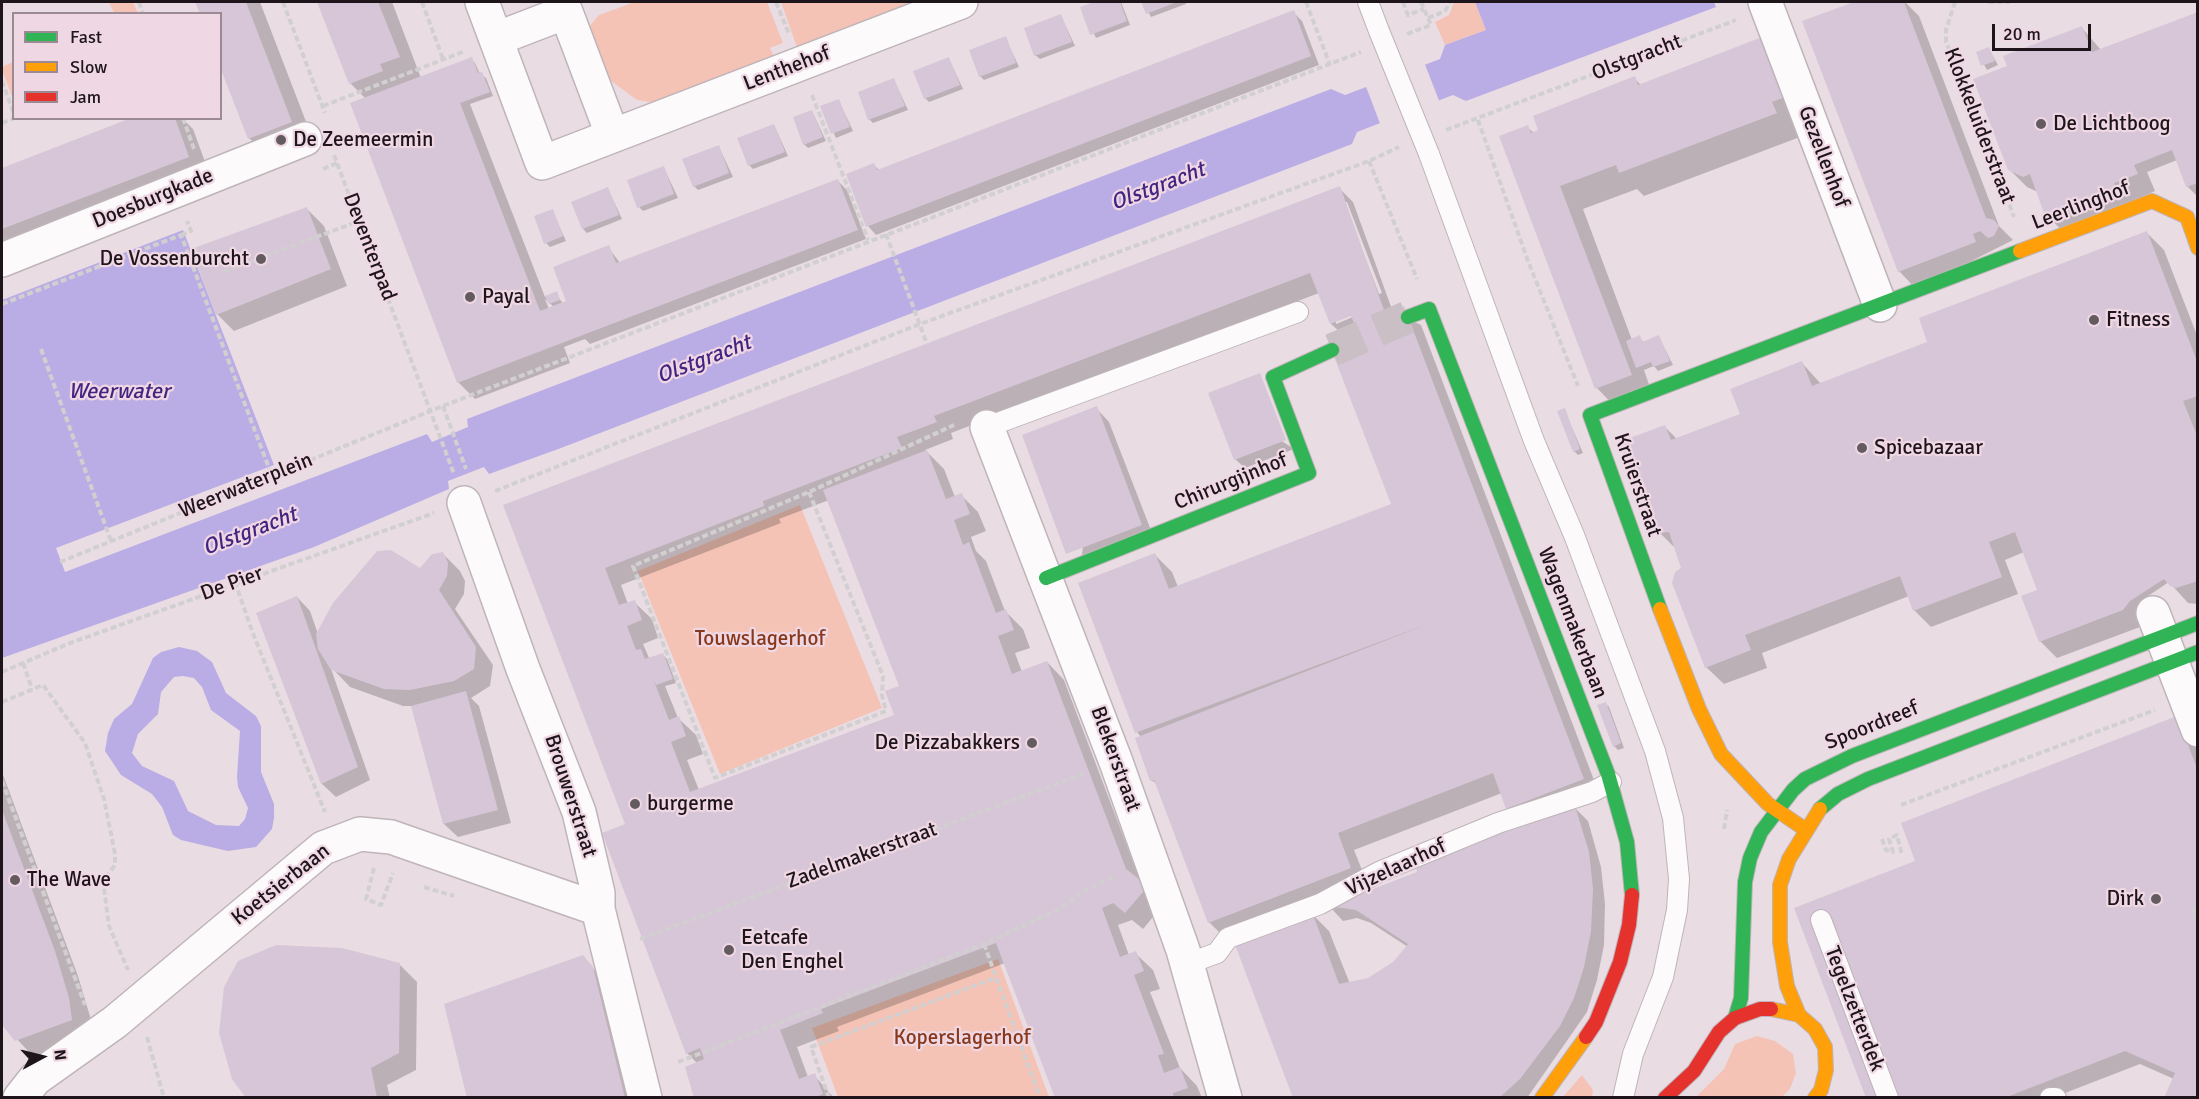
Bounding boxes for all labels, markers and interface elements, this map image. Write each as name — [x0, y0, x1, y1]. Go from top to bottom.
legend — [12, 12, 222, 120]
scale bar — [1995, 12, 2094, 50]
text: 20 m — [2003, 23, 2041, 45]
text: Fast — [70, 26, 102, 48]
street label: Olstgracht — [1588, 29, 1686, 87]
street label: Lenthehof — [740, 41, 834, 97]
street label: Klokkeluiderstraat — [1938, 44, 2020, 208]
text: Slow — [70, 56, 107, 78]
text: Jam — [70, 86, 101, 108]
street label: Gezellenhof — [1792, 103, 1854, 211]
place label: De Lichtboog — [2053, 111, 2171, 137]
marker: De Lichtboog — [2034, 117, 2048, 131]
place label: De Zeemeermin — [293, 127, 433, 153]
marker: De Zeemeermin — [274, 133, 288, 147]
water label: Olstgracht — [1107, 157, 1209, 217]
street label: Doesburgkade — [89, 163, 217, 235]
street label: Leerlinghof — [2029, 176, 2133, 236]
street label: Deventerpad — [337, 190, 401, 304]
place label: De Vossenburcht — [99, 246, 249, 272]
marker: De Vossenburcht — [254, 252, 268, 266]
place label: Payal — [482, 284, 530, 310]
marker: Payal — [463, 290, 477, 304]
place label: Fitness — [2106, 307, 2170, 333]
marker: Fitness — [2087, 313, 2101, 327]
water label: Olstgracht — [653, 330, 755, 390]
water label: Weerwater — [68, 379, 170, 405]
street label: Kruierstraat — [1607, 430, 1667, 540]
place label: Spicebazaar — [1874, 435, 1983, 461]
marker: Spicebazaar — [1855, 441, 1869, 455]
street label: Weerwaterplein — [176, 448, 316, 524]
street label: Chirurgijnhof — [1171, 448, 1291, 516]
water label: Olstgracht — [199, 502, 301, 562]
street label: Wagenmakerbaan — [1532, 544, 1612, 702]
street label: De Pier — [197, 561, 267, 607]
park label: Touwslagerhof — [695, 626, 825, 652]
street label: Spoordreef — [1822, 696, 1922, 756]
street label: Blekerstraat — [1084, 703, 1146, 815]
place label: De Pizzabakkers — [874, 730, 1020, 756]
street label: Brouwerstraat — [538, 731, 602, 861]
marker: De Pizzabakkers — [1025, 736, 1039, 750]
place label: burgerme — [647, 791, 734, 817]
marker: burgerme — [628, 797, 642, 811]
street label: Zadelmakerstraat — [783, 817, 941, 895]
street label: Vijzelaarhof — [1342, 834, 1450, 902]
street label: Koetsierbaan — [227, 839, 335, 931]
place label: The Wave — [27, 867, 111, 893]
marker: The Wave — [8, 873, 22, 887]
place label: Dirk — [2106, 886, 2144, 912]
marker: Dirk — [2149, 892, 2163, 906]
place label: Eetcafe Den Enghel — [741, 925, 844, 975]
marker: Eetcafe Den Enghel — [722, 943, 736, 957]
street label: Tegelzetterdek — [1819, 943, 1889, 1075]
park label: Koperslagerhof — [894, 1025, 1030, 1051]
north arrow — [12, 1027, 72, 1087]
text: N — [49, 1048, 70, 1062]

